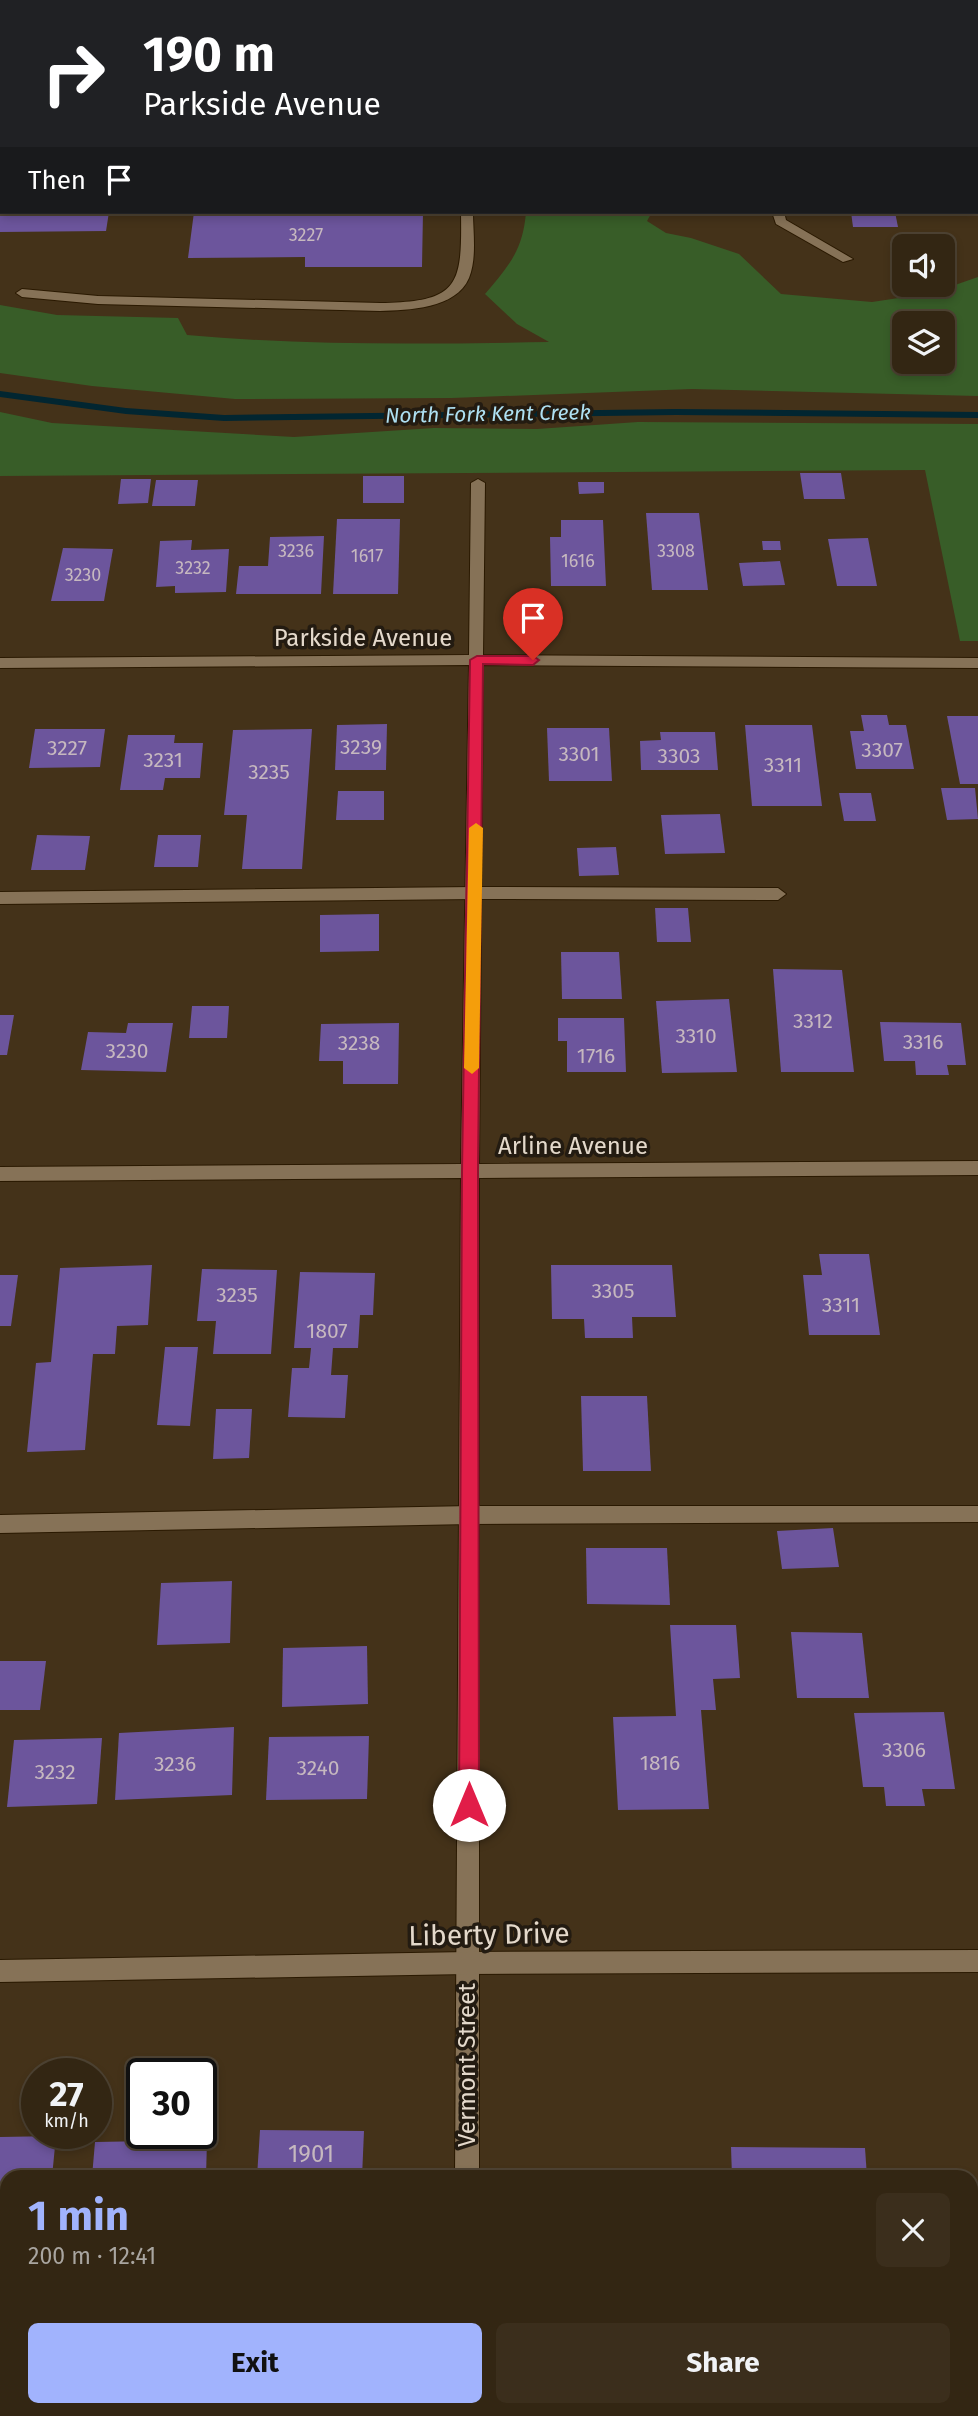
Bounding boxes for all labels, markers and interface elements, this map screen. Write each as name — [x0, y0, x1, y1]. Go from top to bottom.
text: 190 m — [143, 25, 275, 84]
icon: right — [28, 28, 119, 119]
text: Parkside Avenue — [143, 85, 381, 123]
icon: arrive — [100, 161, 138, 199]
text: Then — [28, 165, 86, 196]
house number: 3227 — [289, 224, 323, 246]
map controls — [892, 234, 955, 374]
button: sound — [892, 234, 955, 297]
button: layers — [892, 311, 955, 374]
water label: North Fork Kent Creek — [385, 399, 591, 429]
house number: 3236 — [278, 540, 314, 562]
house number: 3308 — [657, 540, 695, 562]
house number: 1617 — [351, 545, 383, 567]
house number: 1616 — [561, 550, 595, 572]
house number: 3232 — [175, 557, 211, 579]
house number: 3230 — [65, 564, 101, 586]
pin — [503, 588, 563, 660]
icon: arrive — [514, 599, 552, 637]
street label: Parkside Avenue — [274, 624, 452, 652]
house number: 3239 — [340, 734, 382, 760]
house number: 3227 — [47, 735, 87, 761]
house number: 3307 — [861, 737, 903, 763]
house number: 3301 — [558, 741, 600, 767]
house number: 3303 — [658, 743, 700, 769]
house number: 3231 — [143, 747, 183, 773]
house number: 3311 — [764, 752, 802, 778]
house number: 3235 — [248, 759, 290, 785]
house number: 3312 — [793, 1008, 833, 1034]
house number: 3310 — [675, 1023, 717, 1049]
house number: 3316 — [903, 1029, 943, 1055]
house number: 3238 — [338, 1030, 380, 1056]
house number: 3230 — [106, 1038, 148, 1064]
house number: 1716 — [577, 1043, 615, 1069]
street label: Arline Avenue — [498, 1132, 648, 1160]
house number: 3305 — [591, 1278, 635, 1304]
house number: 3235 — [216, 1282, 258, 1308]
house number: 3311 — [822, 1292, 860, 1318]
house number: 1807 — [306, 1318, 348, 1344]
house number: 3306 — [882, 1737, 926, 1763]
house number: 1816 — [640, 1750, 680, 1776]
house number: 3236 — [154, 1751, 196, 1777]
house number: 3240 — [297, 1755, 340, 1781]
house number: 3232 — [34, 1759, 76, 1785]
position arrow — [432, 1768, 506, 1842]
street label: Liberty Drive — [408, 1917, 570, 1952]
street label: Vermont Street — [453, 1983, 481, 2147]
speed limit sign: 30 — [126, 2058, 217, 2149]
text: 27 — [49, 2073, 84, 2115]
text: km/h — [44, 2110, 89, 2132]
house number: 1901 — [288, 2140, 334, 2168]
text: 1 min — [28, 2191, 129, 2241]
button: close — [876, 2193, 950, 2267]
text: 200 m · 12:41 — [28, 2242, 156, 2270]
button: Exit — [28, 2323, 482, 2403]
button: Share — [496, 2323, 950, 2403]

